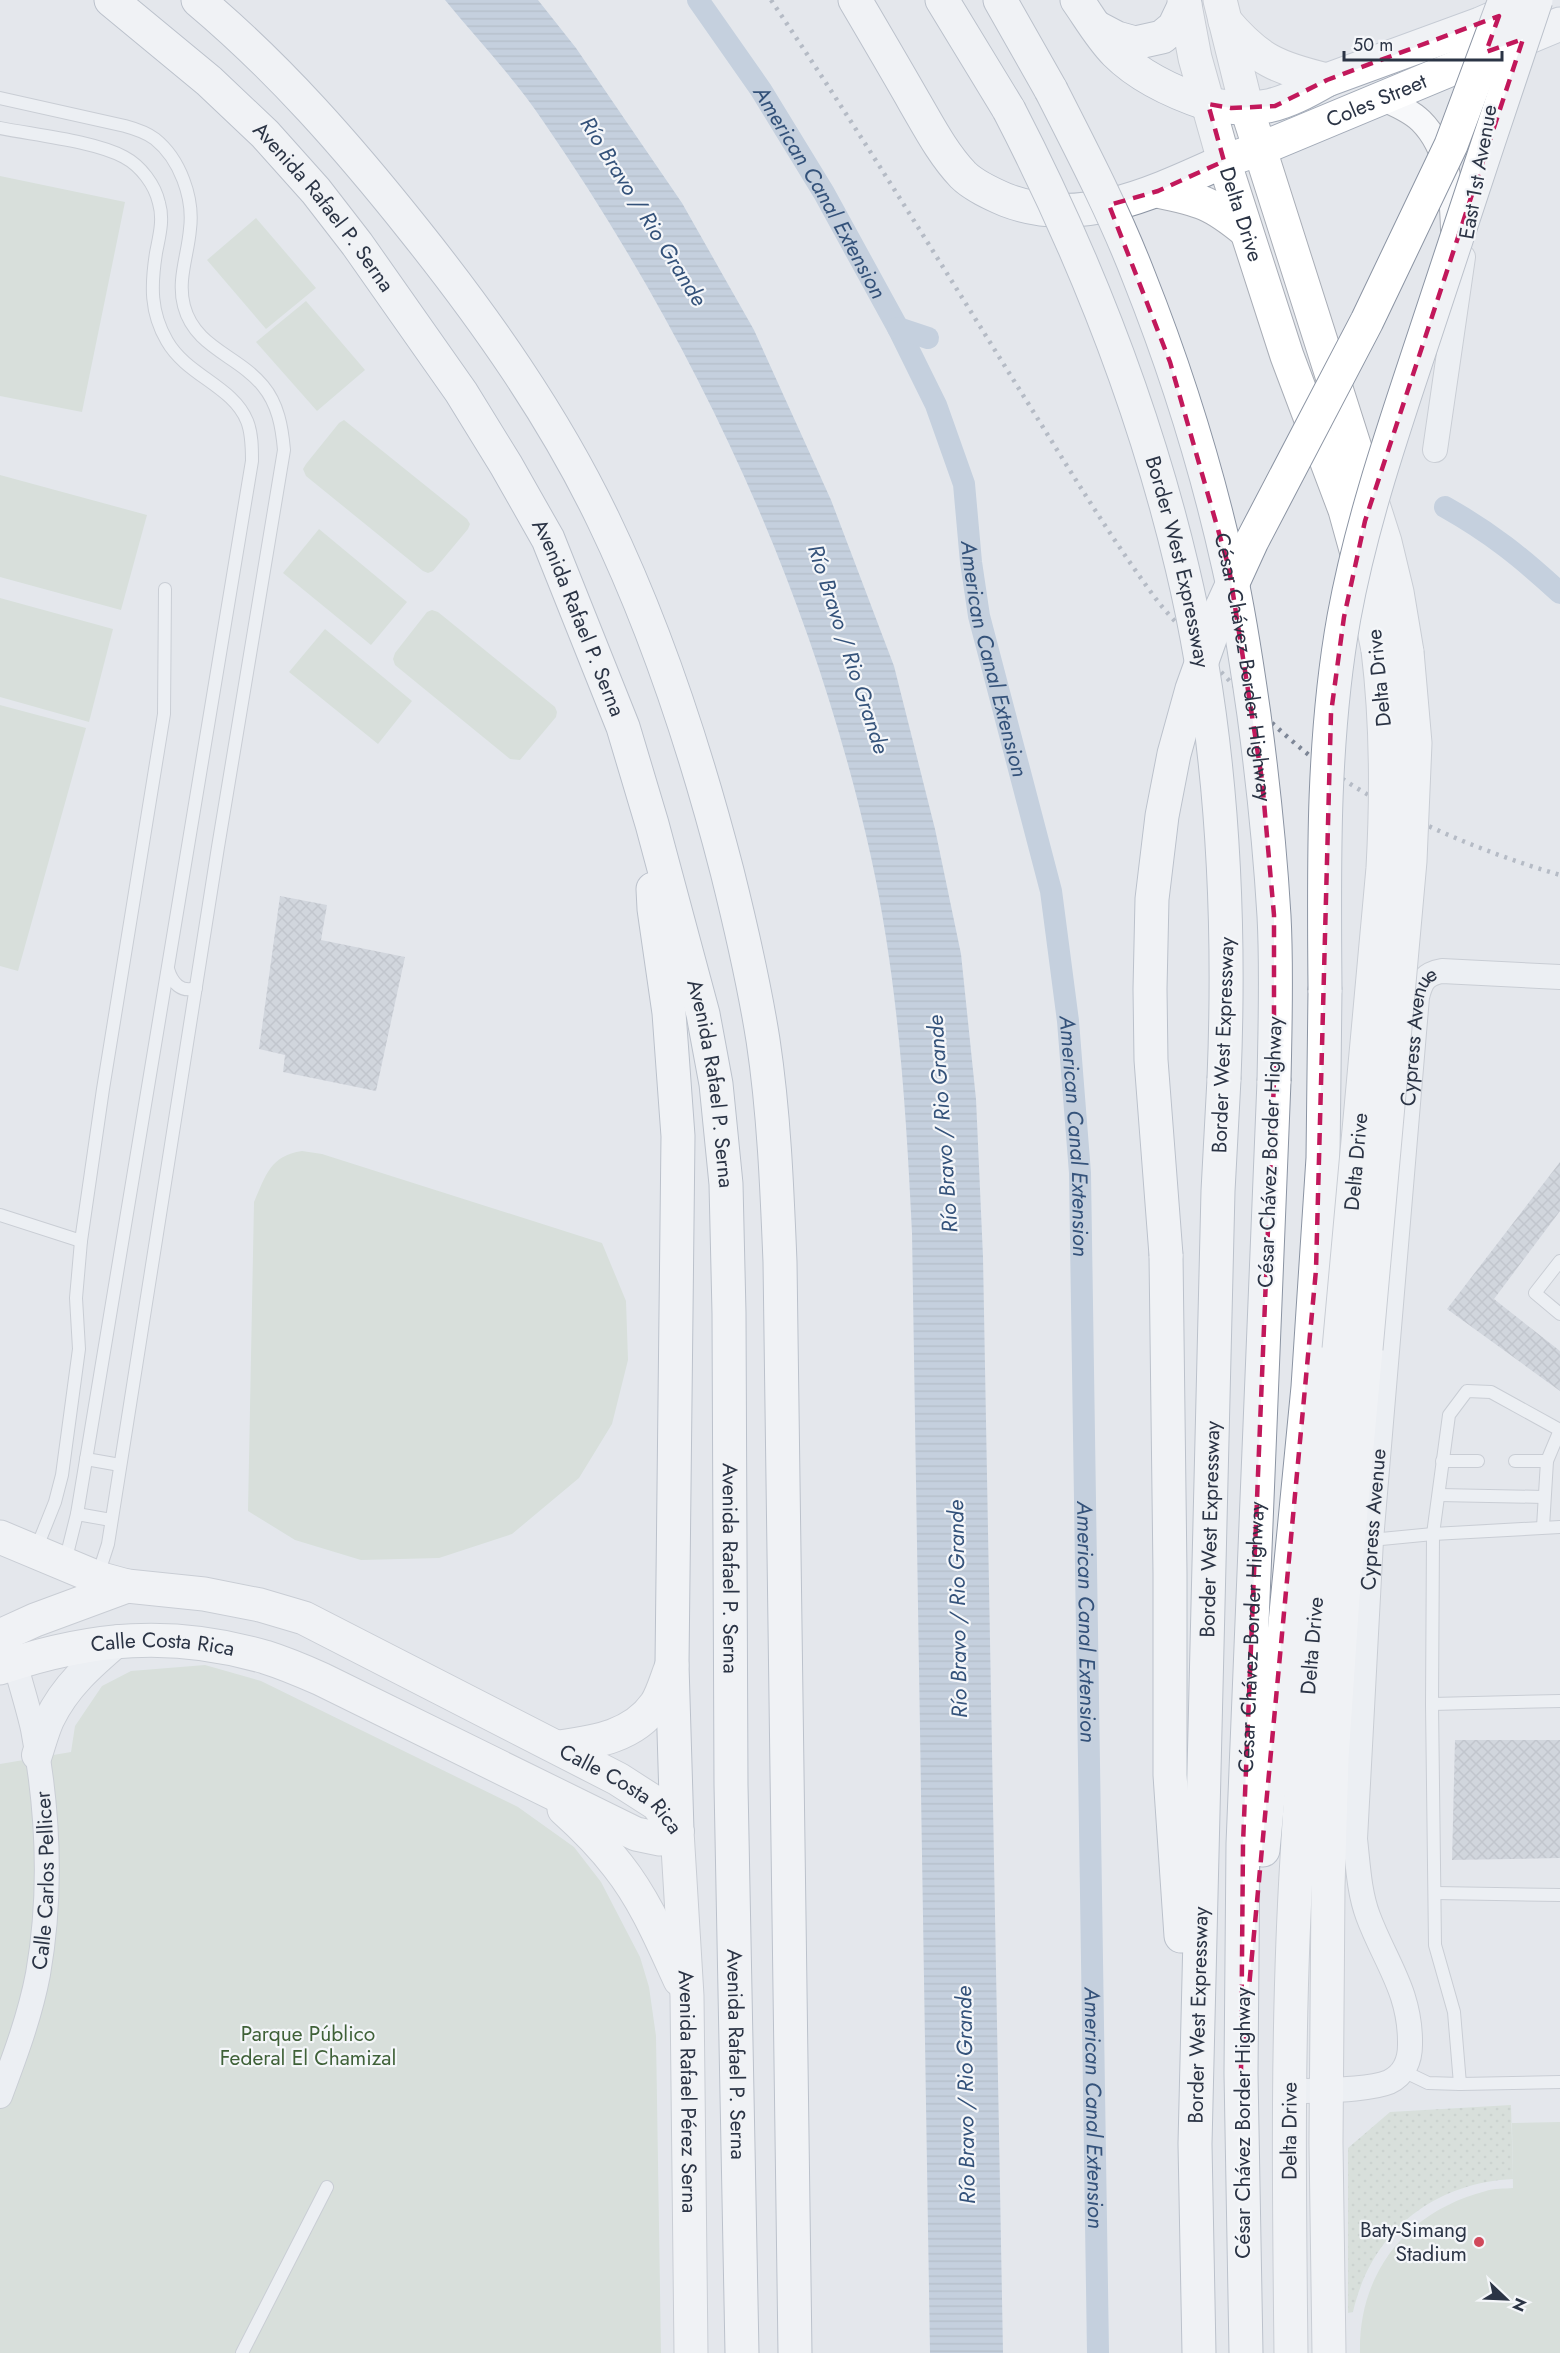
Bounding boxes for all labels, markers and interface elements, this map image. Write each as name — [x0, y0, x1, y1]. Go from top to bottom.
scale bar — [1344, 24, 1502, 62]
text: 50 m — [1353, 32, 1393, 58]
street label: Coles Street — [1321, 66, 1431, 135]
water label: American Canal Extension — [745, 78, 895, 304]
street label: East 1st Avenue — [1451, 102, 1505, 242]
water label: Río Bravo / Rio Grande — [573, 110, 715, 312]
street label: Avenida Rafael P. Serna — [246, 115, 401, 298]
street label: Delta Drive — [1212, 163, 1271, 266]
street label: Border West Expressway — [1138, 452, 1217, 671]
street label: Avenida Rafael P. Serna — [525, 513, 632, 721]
street label: César Chávez Border Highway — [1206, 530, 1279, 804]
water label: American Canal Extension — [953, 538, 1036, 780]
water label: Río Bravo / Rio Grande — [800, 540, 898, 758]
street label: Delta Drive — [1359, 627, 1399, 728]
street label: Border West Expressway — [1204, 935, 1242, 1154]
street label: Cypress Avenue — [1393, 959, 1442, 1107]
street label: Avenida Rafael P. Serna — [679, 976, 741, 1189]
water label: American Canal Extension — [1052, 1013, 1097, 1257]
water label: Río Bravo / Rio Grande — [918, 1014, 966, 1234]
street label: César Chávez Border Highway — [1250, 1015, 1290, 1288]
street label: Delta Drive — [1337, 1111, 1376, 1212]
street label: Border West Expressway — [1192, 1420, 1227, 1638]
street label: Cypress Avenue — [1353, 1447, 1394, 1591]
street label: Avenida Rafael P. Serna — [715, 1463, 746, 1674]
water label: Río Bravo / Rio Grande — [939, 1500, 975, 1718]
water label: American Canal Extension — [1069, 1500, 1105, 1743]
street label: César Chávez Border Highway — [1231, 1500, 1272, 1774]
street label: Delta Drive — [1293, 1595, 1331, 1696]
street label: Calle Costa Rica — [89, 1625, 237, 1664]
street label: Calle Costa Rica — [554, 1736, 689, 1840]
street label: Calle Carlos Pellicer — [24, 1789, 62, 1972]
street label: Border West Expressway — [1180, 1906, 1216, 2124]
street label: Avenida Rafael P. Serna — [719, 1949, 753, 2160]
street label: Avenida Rafael Pérez Serna — [670, 1969, 704, 2213]
water label: Río Bravo / Rio Grande — [947, 1986, 983, 2204]
water label: American Canal Extension — [1076, 1986, 1112, 2229]
street label: César Chávez Border Highway — [1228, 1986, 1258, 2259]
park label: Parque Público Federal El Chamizal — [220, 2019, 396, 2073]
street label: Delta Drive — [1274, 2082, 1305, 2180]
place label: Baty-Simang Stadium — [1360, 2215, 1467, 2269]
marker: Baty-Simang Stadium — [1472, 2235, 1486, 2249]
north arrow — [1476, 2269, 1536, 2329]
text: N — [1506, 2294, 1532, 2315]

